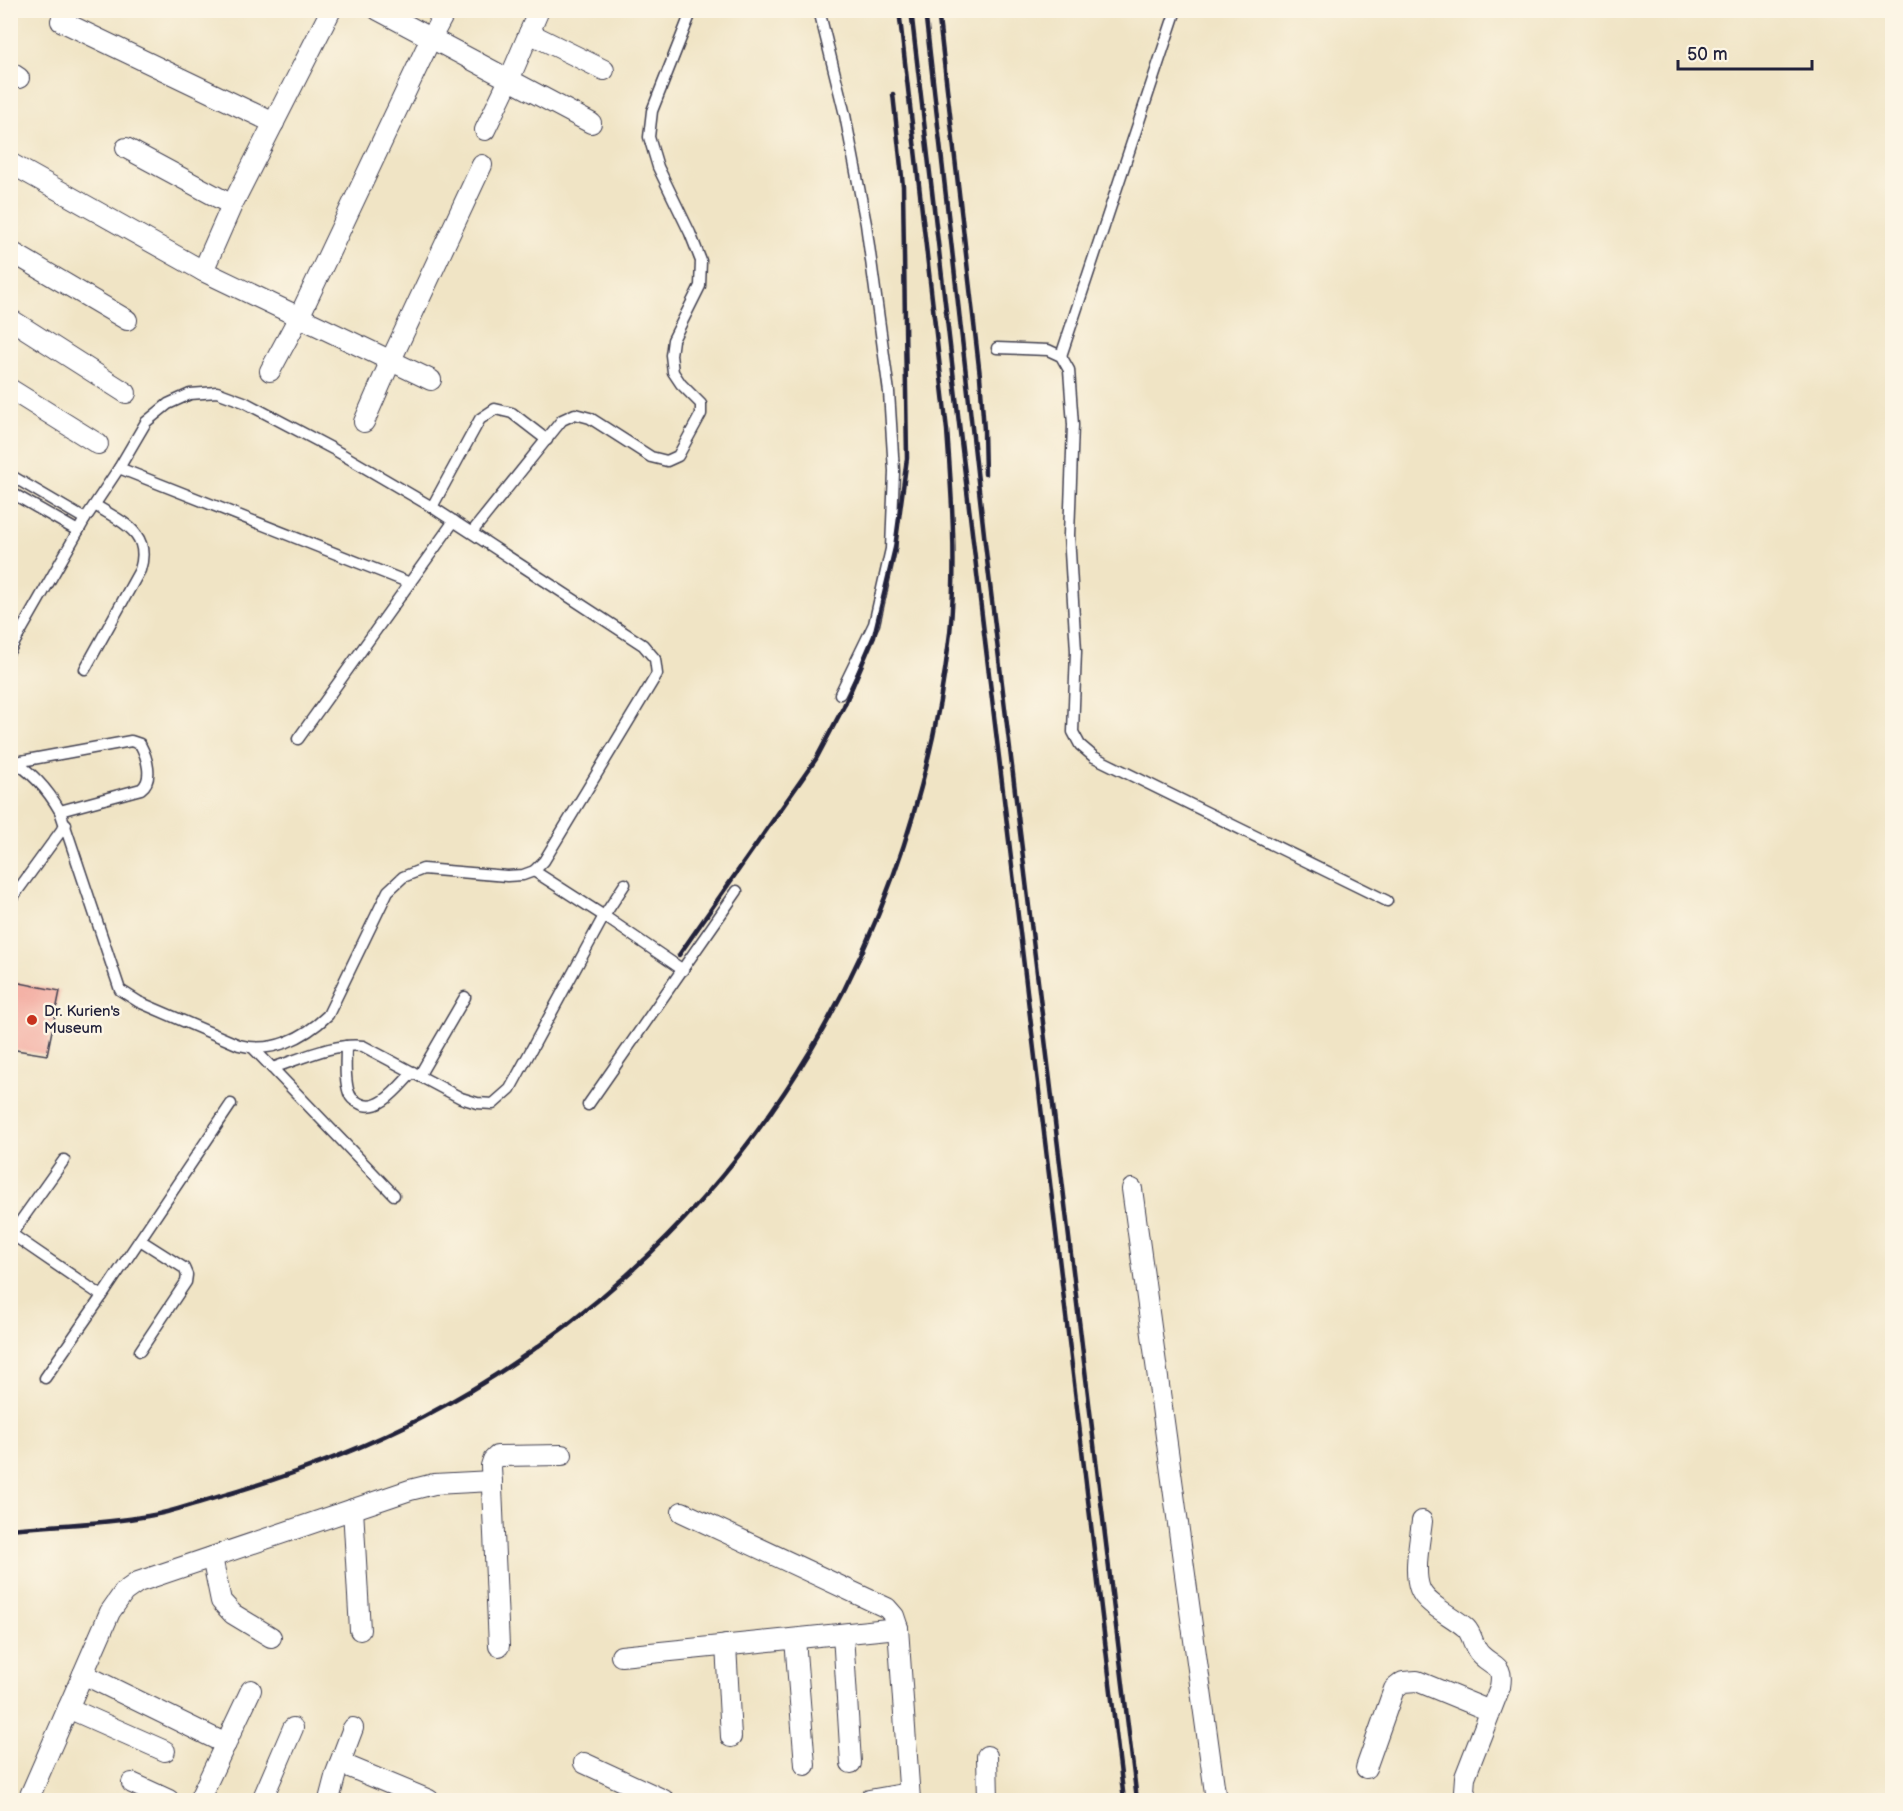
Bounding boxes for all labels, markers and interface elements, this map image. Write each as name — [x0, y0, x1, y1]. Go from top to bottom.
scale bar — [1678, 33, 1812, 71]
text: 50 m — [1687, 44, 1728, 65]
place label: Dr. Kurien's Museum — [44, 1002, 121, 1038]
marker: Dr. Kurien's Museum — [25, 1013, 39, 1027]

